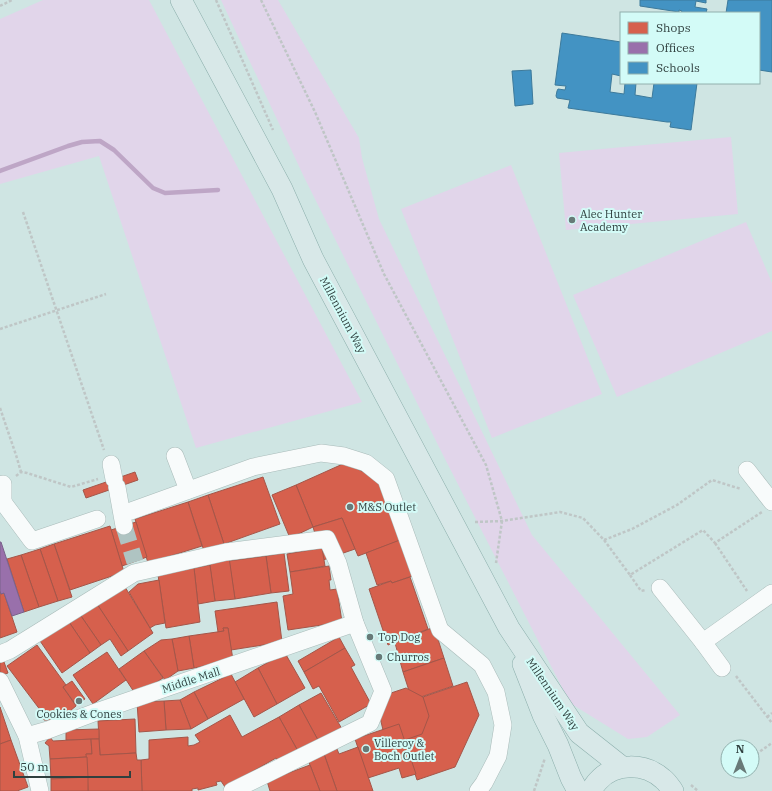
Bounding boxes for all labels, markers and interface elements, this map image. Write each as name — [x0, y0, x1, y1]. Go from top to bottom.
legend — [620, 12, 760, 84]
text: Shops — [656, 20, 691, 35]
text: Offices — [656, 40, 695, 55]
text: Schools — [656, 60, 700, 75]
place label: Alec Hunter Academy — [580, 207, 642, 234]
marker: Alec Hunter Academy — [567, 215, 577, 225]
street label: Millennium Way — [317, 274, 369, 356]
place label: M&S Outlet — [358, 500, 416, 514]
marker: M&S Outlet — [345, 502, 355, 512]
place label: Top Dog — [378, 630, 420, 644]
marker: Top Dog — [365, 632, 375, 642]
place label: Churros — [387, 650, 429, 664]
marker: Churros — [374, 652, 384, 662]
street label: Millennium Way — [524, 655, 583, 733]
street label: Middle Mall — [160, 664, 222, 696]
marker: Cookies & Cones — [74, 696, 84, 706]
place label: Cookies & Cones — [36, 707, 122, 721]
place label: Villeroy & Boch Outlet — [374, 736, 435, 763]
north arrow — [720, 739, 760, 779]
text: N — [736, 742, 745, 756]
marker: Villeroy & Boch Outlet — [361, 744, 371, 754]
scale bar — [14, 753, 130, 779]
text: 50 m — [20, 759, 49, 774]

